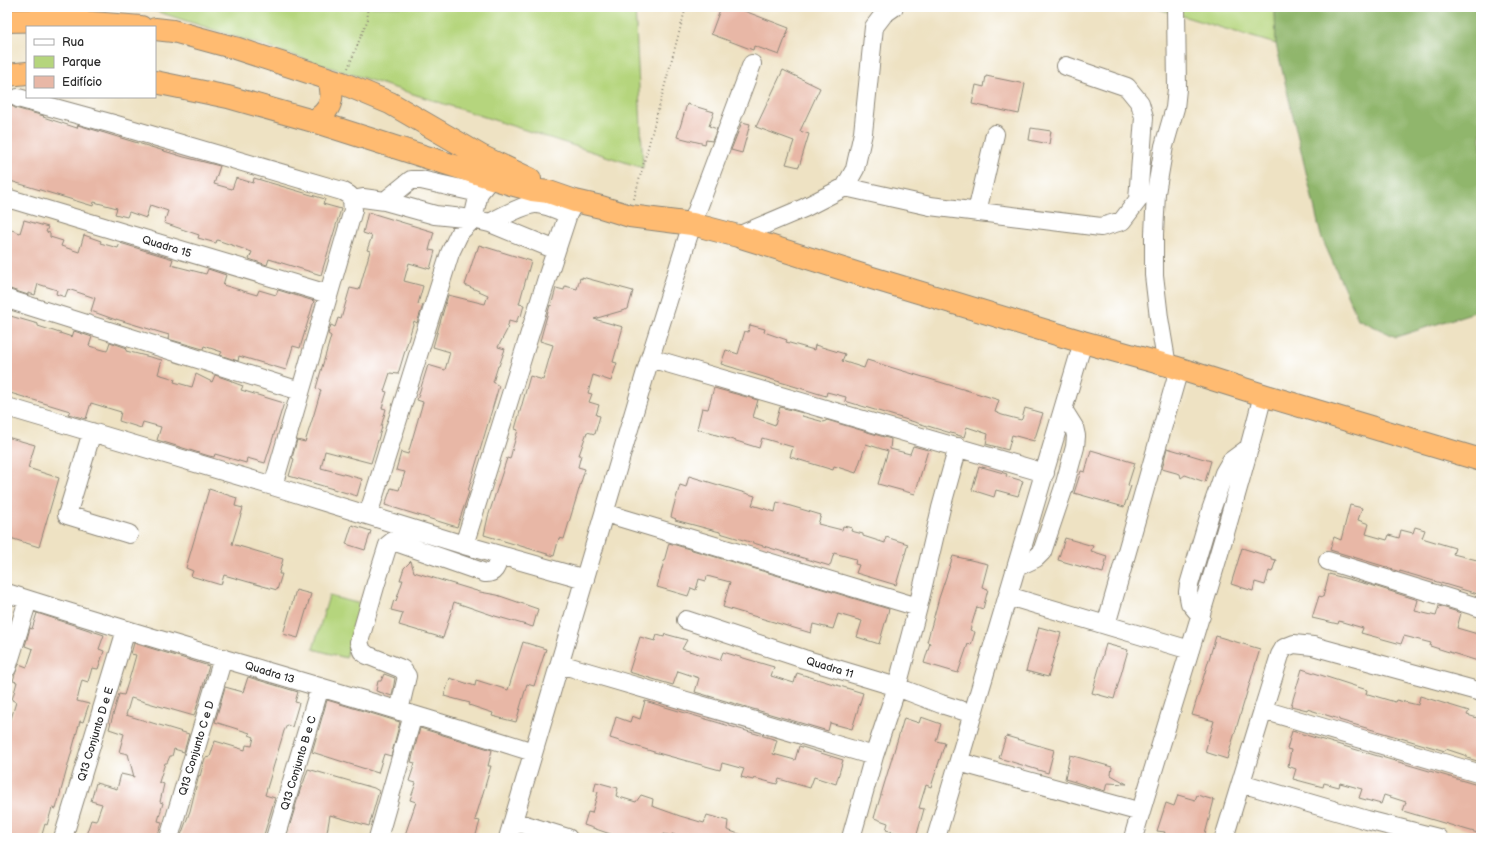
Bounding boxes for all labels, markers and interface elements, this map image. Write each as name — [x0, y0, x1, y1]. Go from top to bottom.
legend — [26, 26, 156, 98]
text: Rua — [62, 35, 84, 50]
text: Parque — [62, 55, 101, 70]
text: Edifício — [62, 75, 102, 90]
street label: Quadra 15 — [141, 233, 193, 260]
street label: Quadra 11 — [805, 654, 855, 681]
street label: Quadra 13 — [243, 659, 296, 686]
street label: Q13 Conjunto D e E — [75, 685, 116, 783]
street label: Q13 Conjunto C e D — [176, 699, 217, 797]
street label: Q13 Conjunto B e C — [278, 714, 319, 812]

